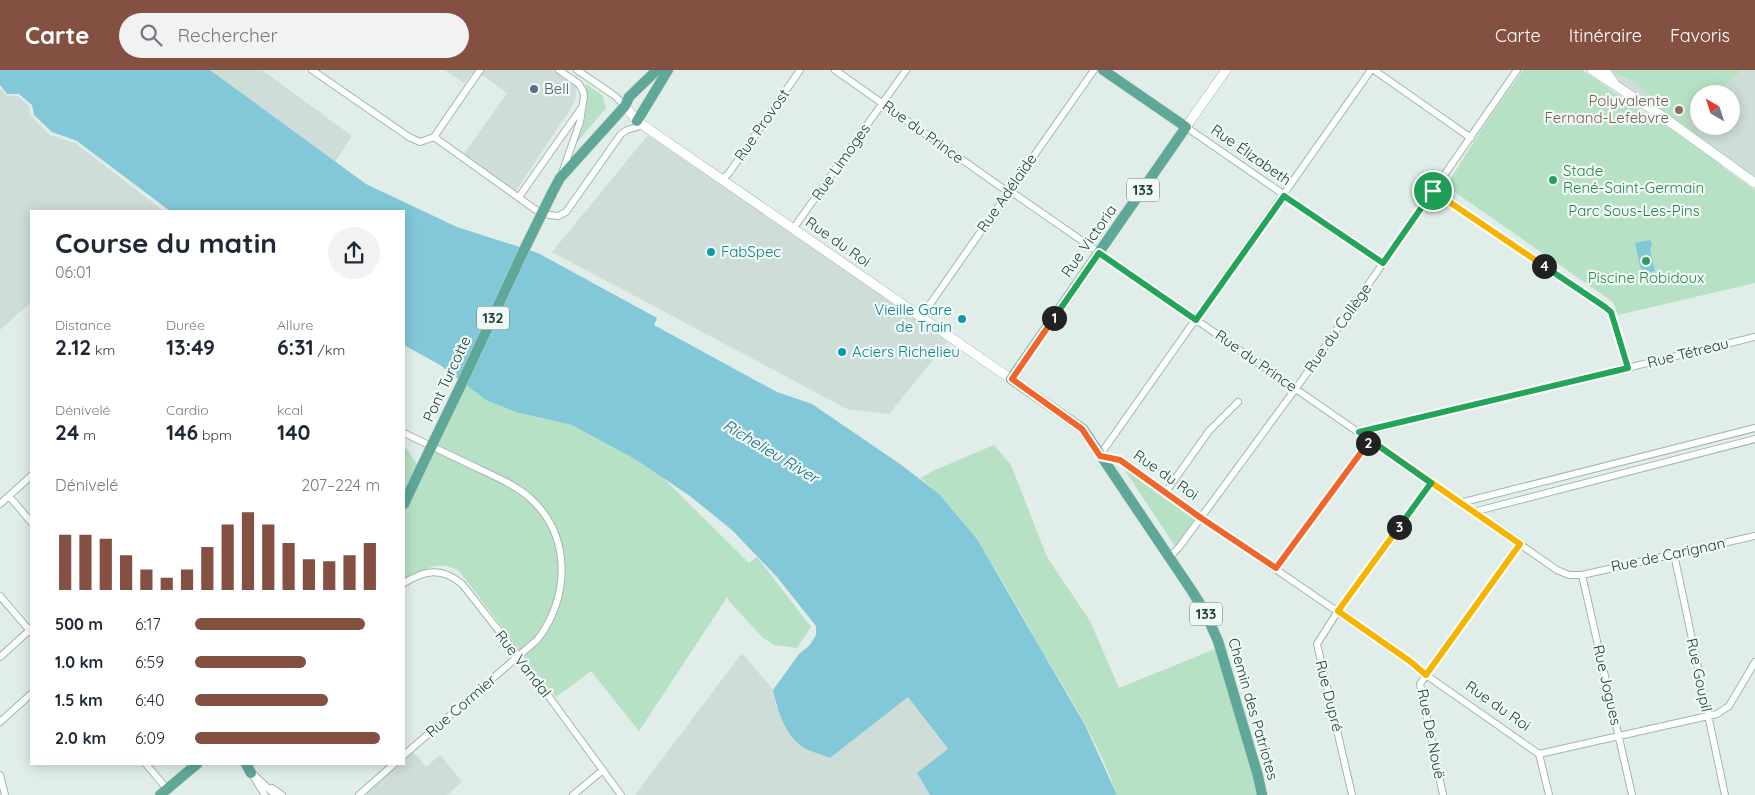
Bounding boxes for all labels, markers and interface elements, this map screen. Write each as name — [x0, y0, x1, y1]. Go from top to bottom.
search box — [119, 13, 469, 58]
text: Carte — [25, 20, 89, 50]
icon: search — [137, 21, 165, 49]
text: Rechercher — [177, 23, 278, 47]
text: Carte — [1495, 24, 1541, 47]
text: Itinéraire — [1569, 24, 1642, 47]
text: Favoris — [1670, 24, 1730, 47]
place label: Bell — [544, 79, 569, 98]
marker: Bell — [528, 83, 540, 95]
street label: Rue Provost — [730, 85, 793, 164]
north arrow — [1690, 85, 1740, 135]
map controls — [1690, 85, 1740, 135]
place label: Polyvalente Fernand-Lefebvre — [1544, 91, 1669, 127]
street label: Rue du Prince — [879, 96, 968, 167]
marker: Polyvalente Fernand-Lefebvre — [1673, 104, 1685, 116]
street label: Rue Limoges — [807, 120, 874, 204]
street label: Rue Élizabeth — [1207, 120, 1295, 189]
street label: Rue Adélaïde — [973, 150, 1041, 236]
place label: Stade René-Saint-Germain — [1563, 161, 1704, 197]
pin — [1412, 170, 1454, 212]
marker: Stade René-Saint-Germain — [1547, 174, 1559, 186]
icon: arrive — [1419, 177, 1447, 205]
road number: 133 — [1127, 178, 1159, 202]
street label: Rue Victoria — [1057, 201, 1120, 281]
park label: Parc Sous-Les-Pins — [1568, 201, 1700, 220]
street label: Rue du Roi — [802, 212, 875, 271]
text: Course du matin — [55, 225, 277, 260]
button: share — [328, 227, 380, 279]
place label: FabSpec — [721, 242, 781, 261]
marker: FabSpec — [705, 246, 717, 258]
pin: 4 — [1532, 254, 1556, 278]
marker: Piscine Robidoux — [1640, 255, 1652, 267]
text: 4 — [1540, 257, 1549, 275]
text: 06:01 — [55, 262, 92, 282]
place label: Piscine Robidoux — [1588, 268, 1704, 287]
street label: Rue du Collège — [1300, 279, 1375, 376]
place label: Vieille Gare de Train — [874, 300, 952, 336]
pin: 1 — [1042, 306, 1066, 330]
road number: 132 — [477, 307, 509, 330]
text: 1 — [1052, 309, 1057, 327]
marker: Vieille Gare de Train — [956, 313, 968, 325]
text: Distance — [55, 316, 111, 334]
text: Durée — [166, 316, 205, 334]
text: Allure — [277, 316, 313, 334]
street label: Rue du Prince — [1212, 325, 1301, 396]
street label: Pont Turcotte — [418, 333, 475, 425]
street label: Rue Tétreau — [1645, 333, 1731, 372]
text: 2.12 — [55, 334, 91, 360]
text: 13:49 — [166, 334, 215, 360]
text: 6:31 — [277, 334, 314, 360]
text: km — [91, 341, 115, 359]
text: /km — [314, 341, 345, 359]
place label: Aciers Richelieu — [852, 342, 960, 361]
marker: Aciers Richelieu — [836, 346, 848, 358]
text: Dénivelé — [55, 401, 110, 419]
text: Cardio — [166, 401, 209, 419]
text: kcal — [277, 401, 303, 419]
water label: Richelieu River — [720, 415, 824, 488]
text: 24 — [55, 419, 79, 445]
text: 146 — [166, 419, 198, 445]
text: 140 — [277, 419, 310, 445]
text: m — [79, 426, 96, 444]
text: bpm — [198, 426, 232, 444]
pin: 2 — [1356, 430, 1380, 456]
text: 2 — [1365, 434, 1372, 452]
street label: Rue du Roi — [1130, 445, 1203, 504]
text: Dénivelé — [55, 475, 118, 495]
text: 207–224 m — [301, 475, 380, 495]
pin: 3 — [1386, 514, 1412, 540]
text: 3 — [1396, 518, 1403, 536]
street label: Rue de Carignan — [1609, 533, 1727, 576]
road number: 133 — [1190, 602, 1222, 626]
text: 500 m — [55, 614, 103, 634]
text: 6:17 — [135, 614, 161, 634]
street label: Rue Vandal — [491, 626, 556, 701]
street label: Chemin des Patriotes — [1224, 636, 1283, 782]
street label: Rue Goupil — [1682, 636, 1717, 713]
street label: Rue Jogues — [1589, 643, 1626, 727]
text: 1.0 km — [55, 652, 103, 672]
text: 6:59 — [135, 652, 164, 672]
street label: Rue Dupré — [1311, 658, 1348, 734]
street label: Rue Cormier — [422, 670, 500, 741]
street label: Rue du Roi — [1462, 676, 1535, 735]
street label: Rue De Nouë — [1413, 687, 1450, 781]
text: 1.5 km — [55, 690, 103, 710]
text: 6:40 — [135, 690, 165, 710]
text: 2.0 km — [55, 728, 106, 748]
text: 6:09 — [135, 728, 165, 748]

